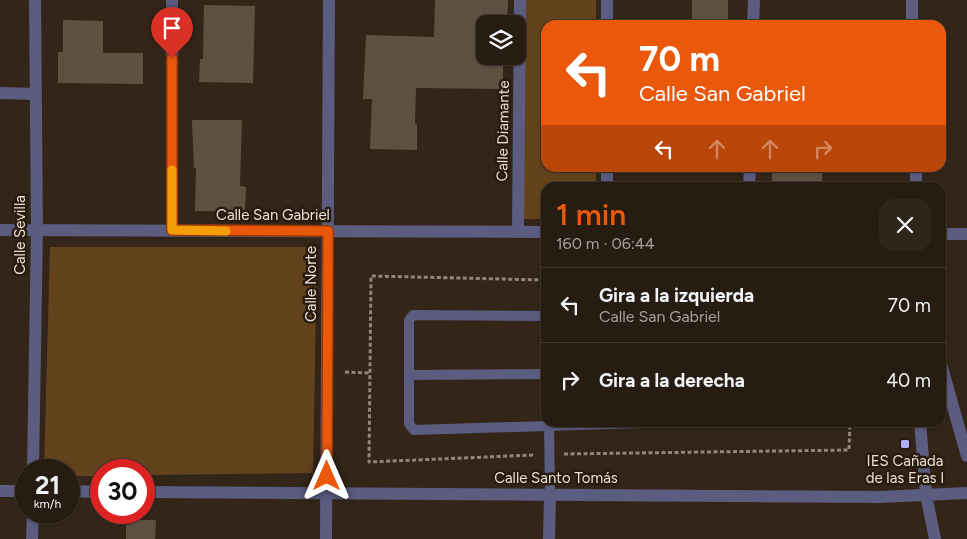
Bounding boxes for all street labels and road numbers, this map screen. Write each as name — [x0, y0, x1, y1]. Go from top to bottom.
street label: Calle Diamante — [493, 80, 513, 182]
street label: Calle Sevilla — [11, 195, 29, 275]
street label: Calle San Gabriel — [216, 206, 330, 224]
street label: Calle Norte — [302, 246, 320, 322]
street label: Calle Santo Tomás — [494, 469, 618, 487]

